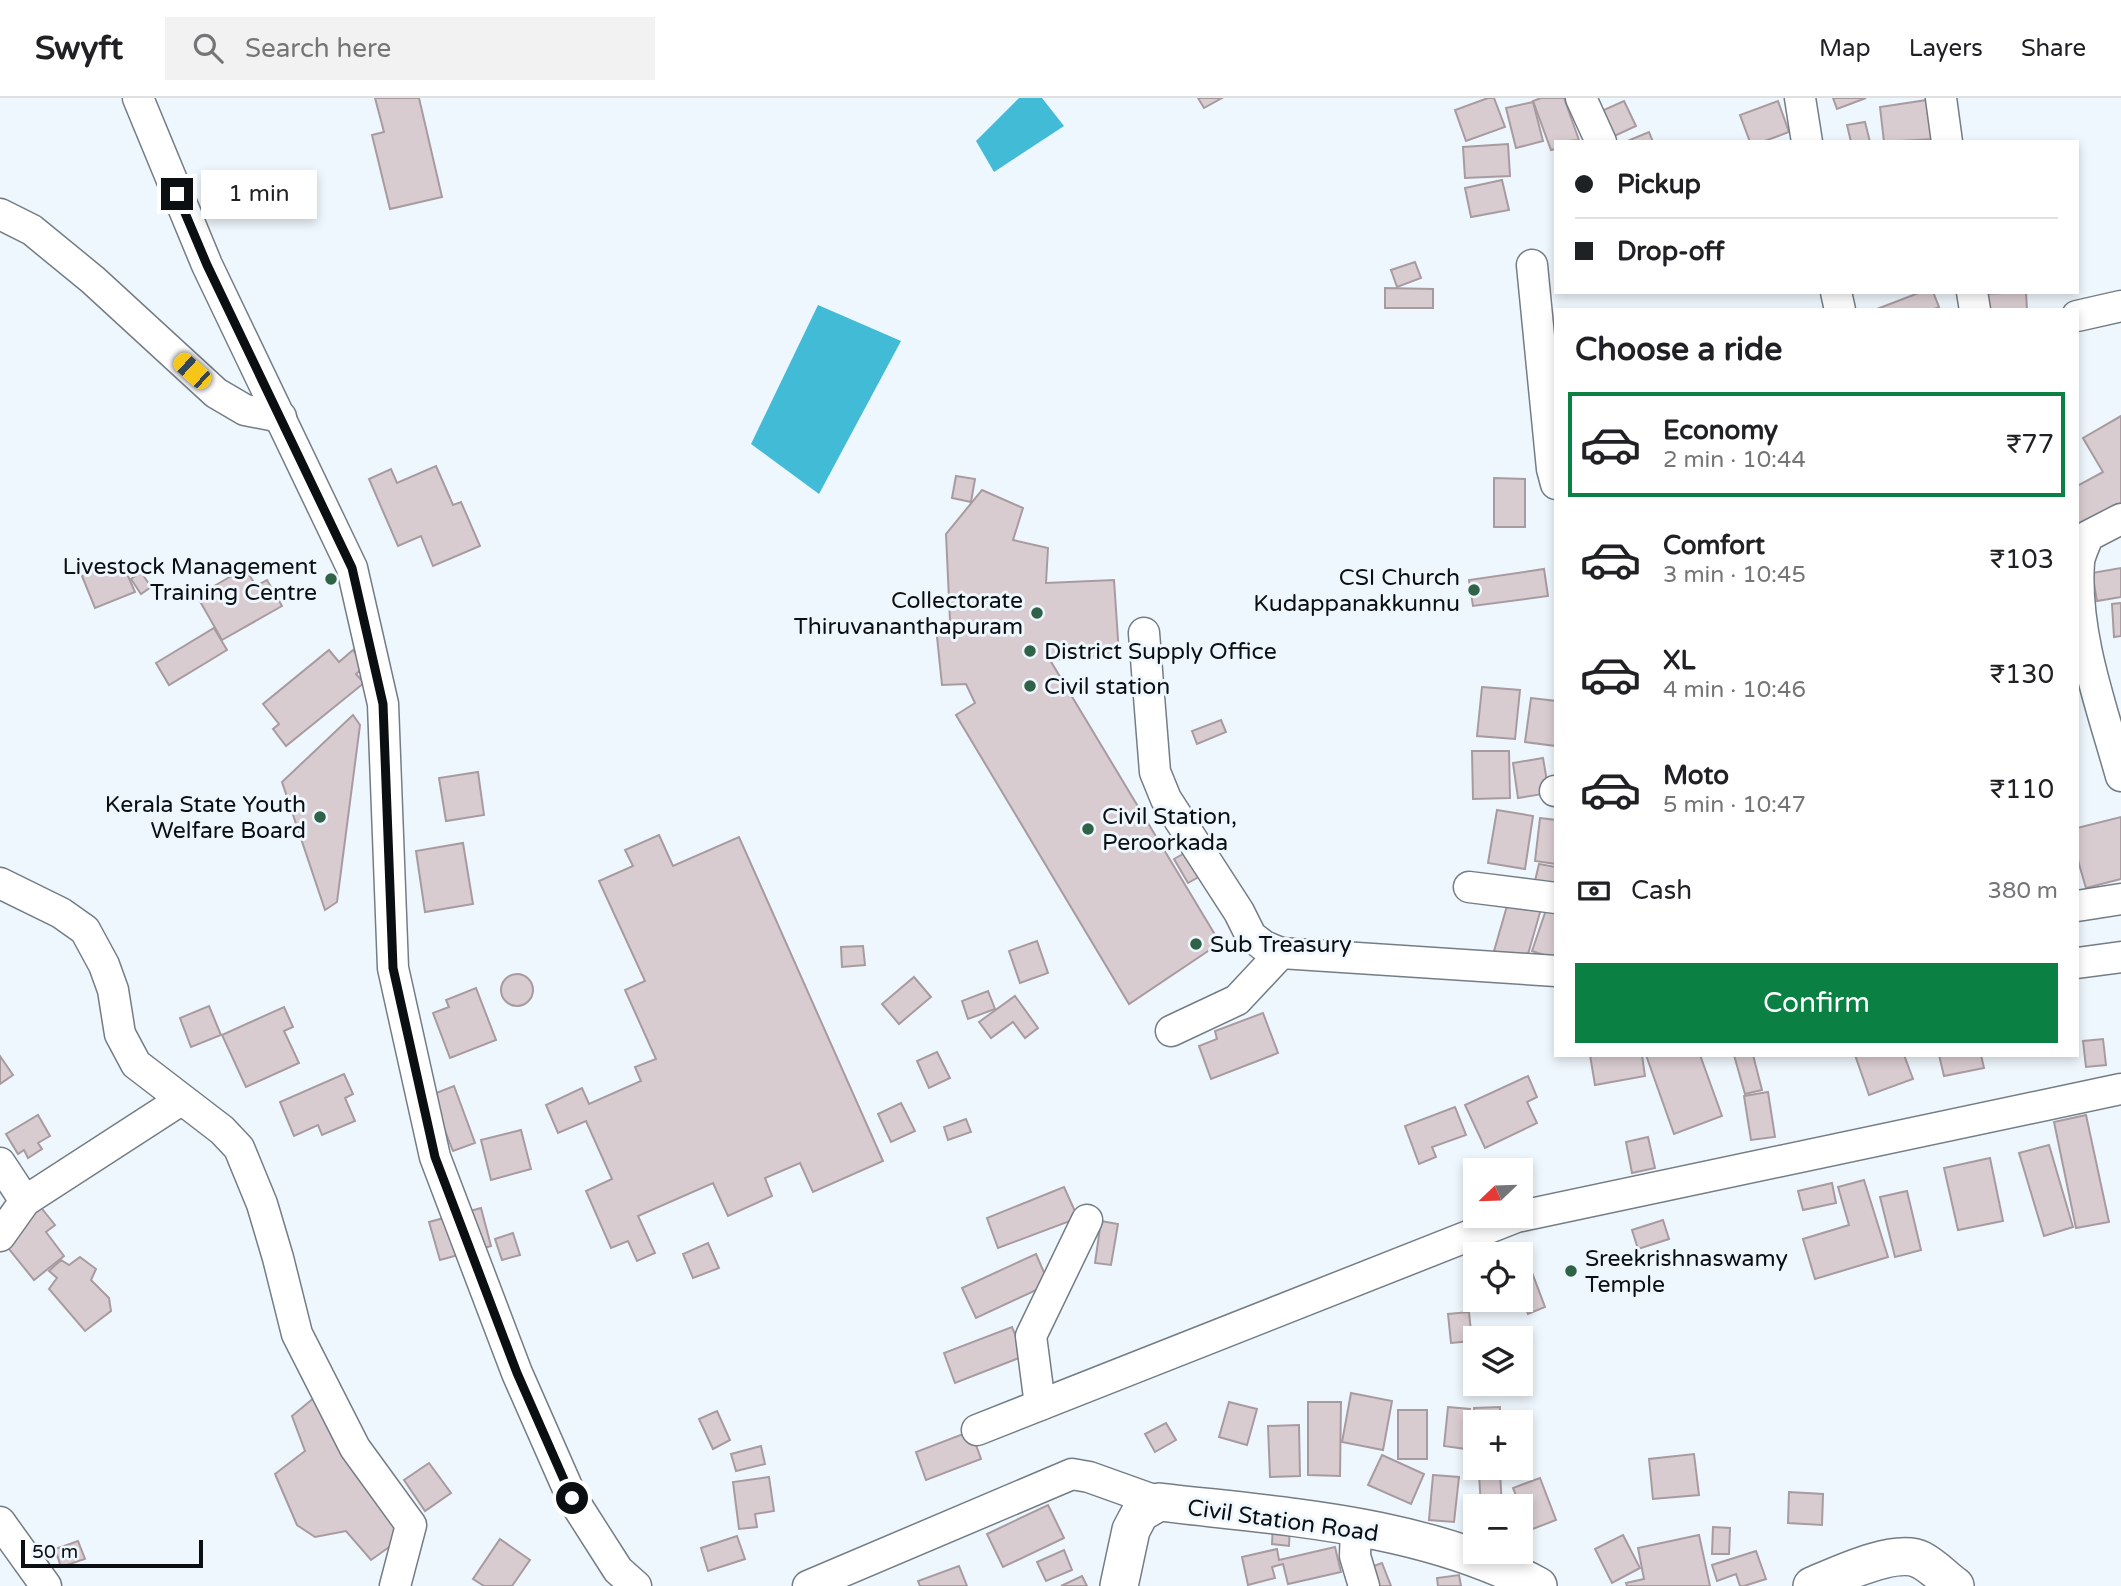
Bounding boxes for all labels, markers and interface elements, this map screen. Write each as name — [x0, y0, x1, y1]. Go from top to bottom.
search box — [165, 17, 655, 80]
text: Swyft — [35, 29, 123, 68]
icon: search — [189, 29, 227, 67]
text: Search here — [245, 33, 391, 64]
text: Map — [1819, 34, 1871, 63]
text: Layers — [1909, 34, 1983, 63]
text: Share — [2021, 34, 2086, 63]
text: Pickup — [1617, 169, 1701, 200]
callout: 1 min — [202, 170, 317, 218]
route end — [161, 178, 193, 210]
text: 1 min — [228, 180, 290, 208]
text: Drop-off — [1617, 236, 1724, 267]
text: Choose a ride — [1575, 331, 1782, 369]
car — [170, 349, 215, 393]
icon: car — [1579, 413, 1642, 476]
text: Economy — [1663, 415, 1778, 446]
text: ₹77 — [2006, 429, 2054, 460]
text: 2 min · 10:44 — [1663, 446, 1806, 474]
icon: car — [1579, 528, 1642, 591]
text: Comfort — [1663, 530, 1765, 561]
text: ₹103 — [1990, 544, 2054, 575]
place label: Livestock Management Training Centre — [62, 553, 317, 607]
text: 3 min · 10:45 — [1663, 561, 1806, 589]
place label: CSI Church Kudappanakkunnu — [1253, 564, 1460, 618]
marker: Livestock Management Training Centre — [323, 571, 339, 587]
marker: CSI Church Kudappanakkunnu — [1466, 582, 1482, 598]
place label: Collectorate Thiruvananthapuram — [794, 587, 1023, 641]
marker: Collectorate Thiruvananthapuram — [1029, 605, 1045, 621]
place label: District Supply Office — [1044, 638, 1277, 666]
marker: District Supply Office — [1022, 643, 1038, 659]
icon: car — [1579, 643, 1642, 706]
text: XL — [1663, 645, 1695, 676]
text: ₹130 — [1990, 659, 2054, 690]
place label: Civil station — [1044, 673, 1170, 701]
text: 4 min · 10:46 — [1663, 676, 1806, 704]
marker: Civil station — [1022, 678, 1038, 694]
icon: car — [1579, 758, 1642, 821]
text: Moto — [1663, 760, 1729, 791]
text: ₹110 — [1990, 774, 2054, 805]
place label: Kerala State Youth Welfare Board — [105, 791, 306, 845]
text: 5 min · 10:47 — [1663, 791, 1806, 819]
place label: Civil Station, Peroorkada — [1102, 803, 1237, 857]
marker: Kerala State Youth Welfare Board — [312, 809, 328, 825]
marker: Civil Station, Peroorkada — [1080, 821, 1096, 837]
icon: cash — [1575, 872, 1613, 910]
text: Cash — [1631, 875, 1692, 906]
text: 380 m — [1988, 877, 2058, 905]
place label: Sub Treasury — [1210, 931, 1352, 959]
marker: Sub Treasury — [1188, 936, 1204, 952]
button: Confirm — [1575, 963, 2058, 1043]
north arrow — [1463, 1158, 1533, 1228]
map controls — [1463, 1158, 1533, 1564]
button: locate — [1463, 1242, 1533, 1312]
place label: Sreekrishnaswamy Temple — [1585, 1245, 1788, 1299]
marker: Sreekrishnaswamy Temple — [1563, 1263, 1579, 1279]
button: layers — [1463, 1326, 1533, 1396]
button: + — [1463, 1410, 1533, 1480]
route start — [556, 1482, 588, 1514]
street label: Civil Station Road — [1185, 1494, 1380, 1548]
button: − — [1463, 1494, 1533, 1564]
scale bar — [21, 1537, 203, 1569]
text: 50 m — [32, 1541, 78, 1563]

